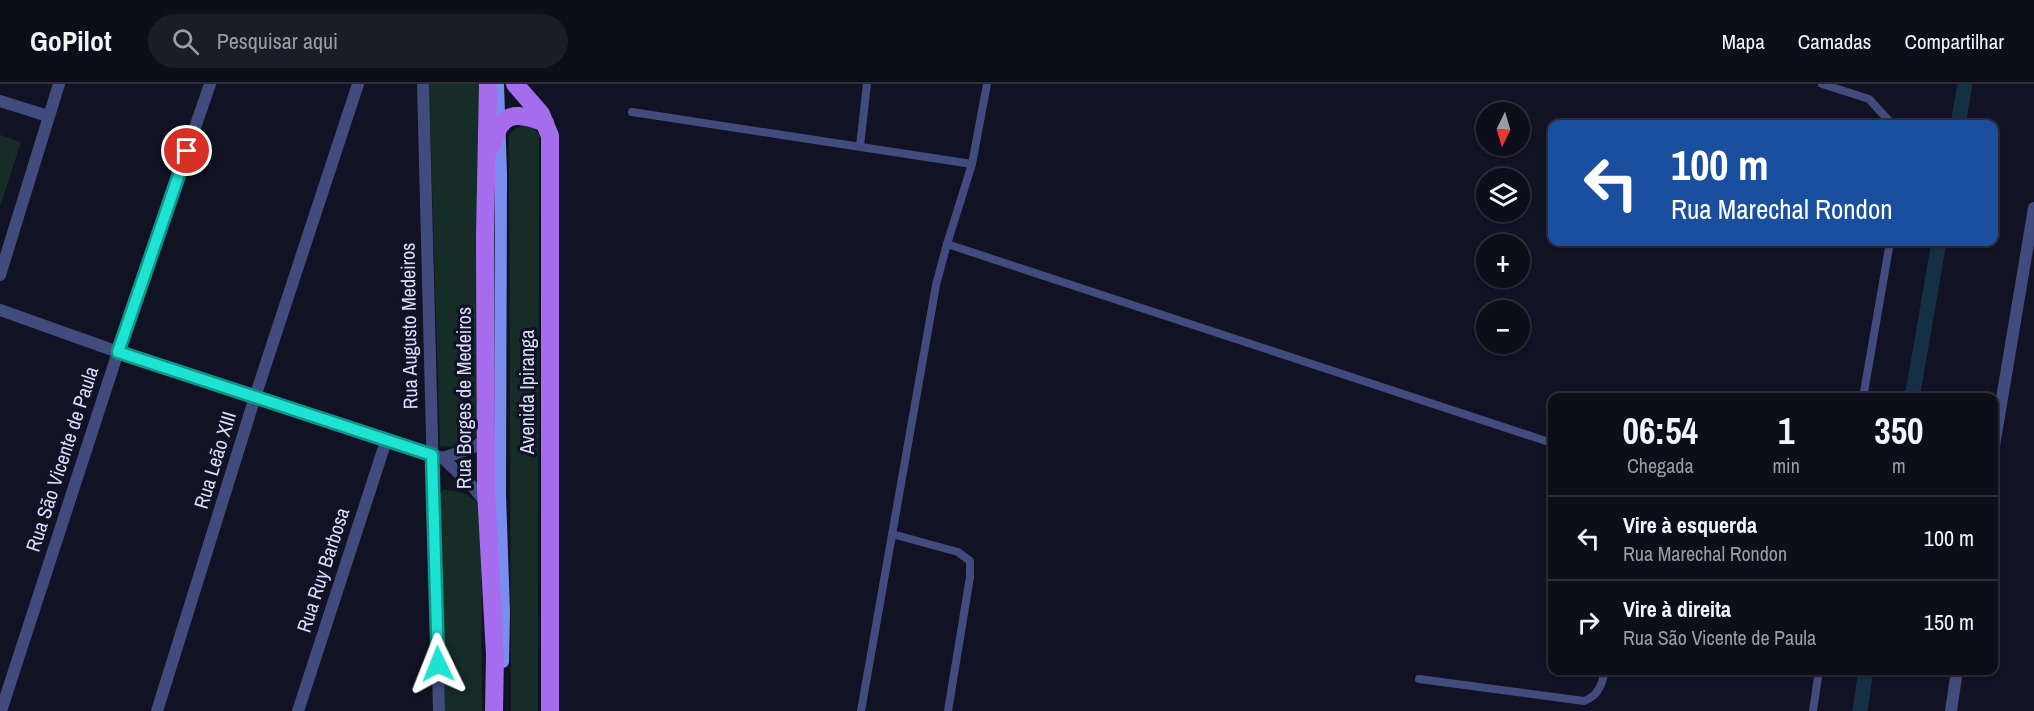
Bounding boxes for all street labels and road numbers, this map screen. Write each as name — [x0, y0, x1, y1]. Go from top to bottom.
street label: Rua Augusto Medeiros — [394, 242, 423, 410]
street label: Rua Borges de Medeiros — [450, 307, 477, 489]
street label: Avenida Ipiranga — [513, 330, 540, 455]
street label: Rua São Vicente de Paula — [19, 363, 104, 555]
street label: Rua Leão XIII — [187, 408, 242, 512]
street label: Rua Ruy Barbosa — [290, 504, 355, 636]

